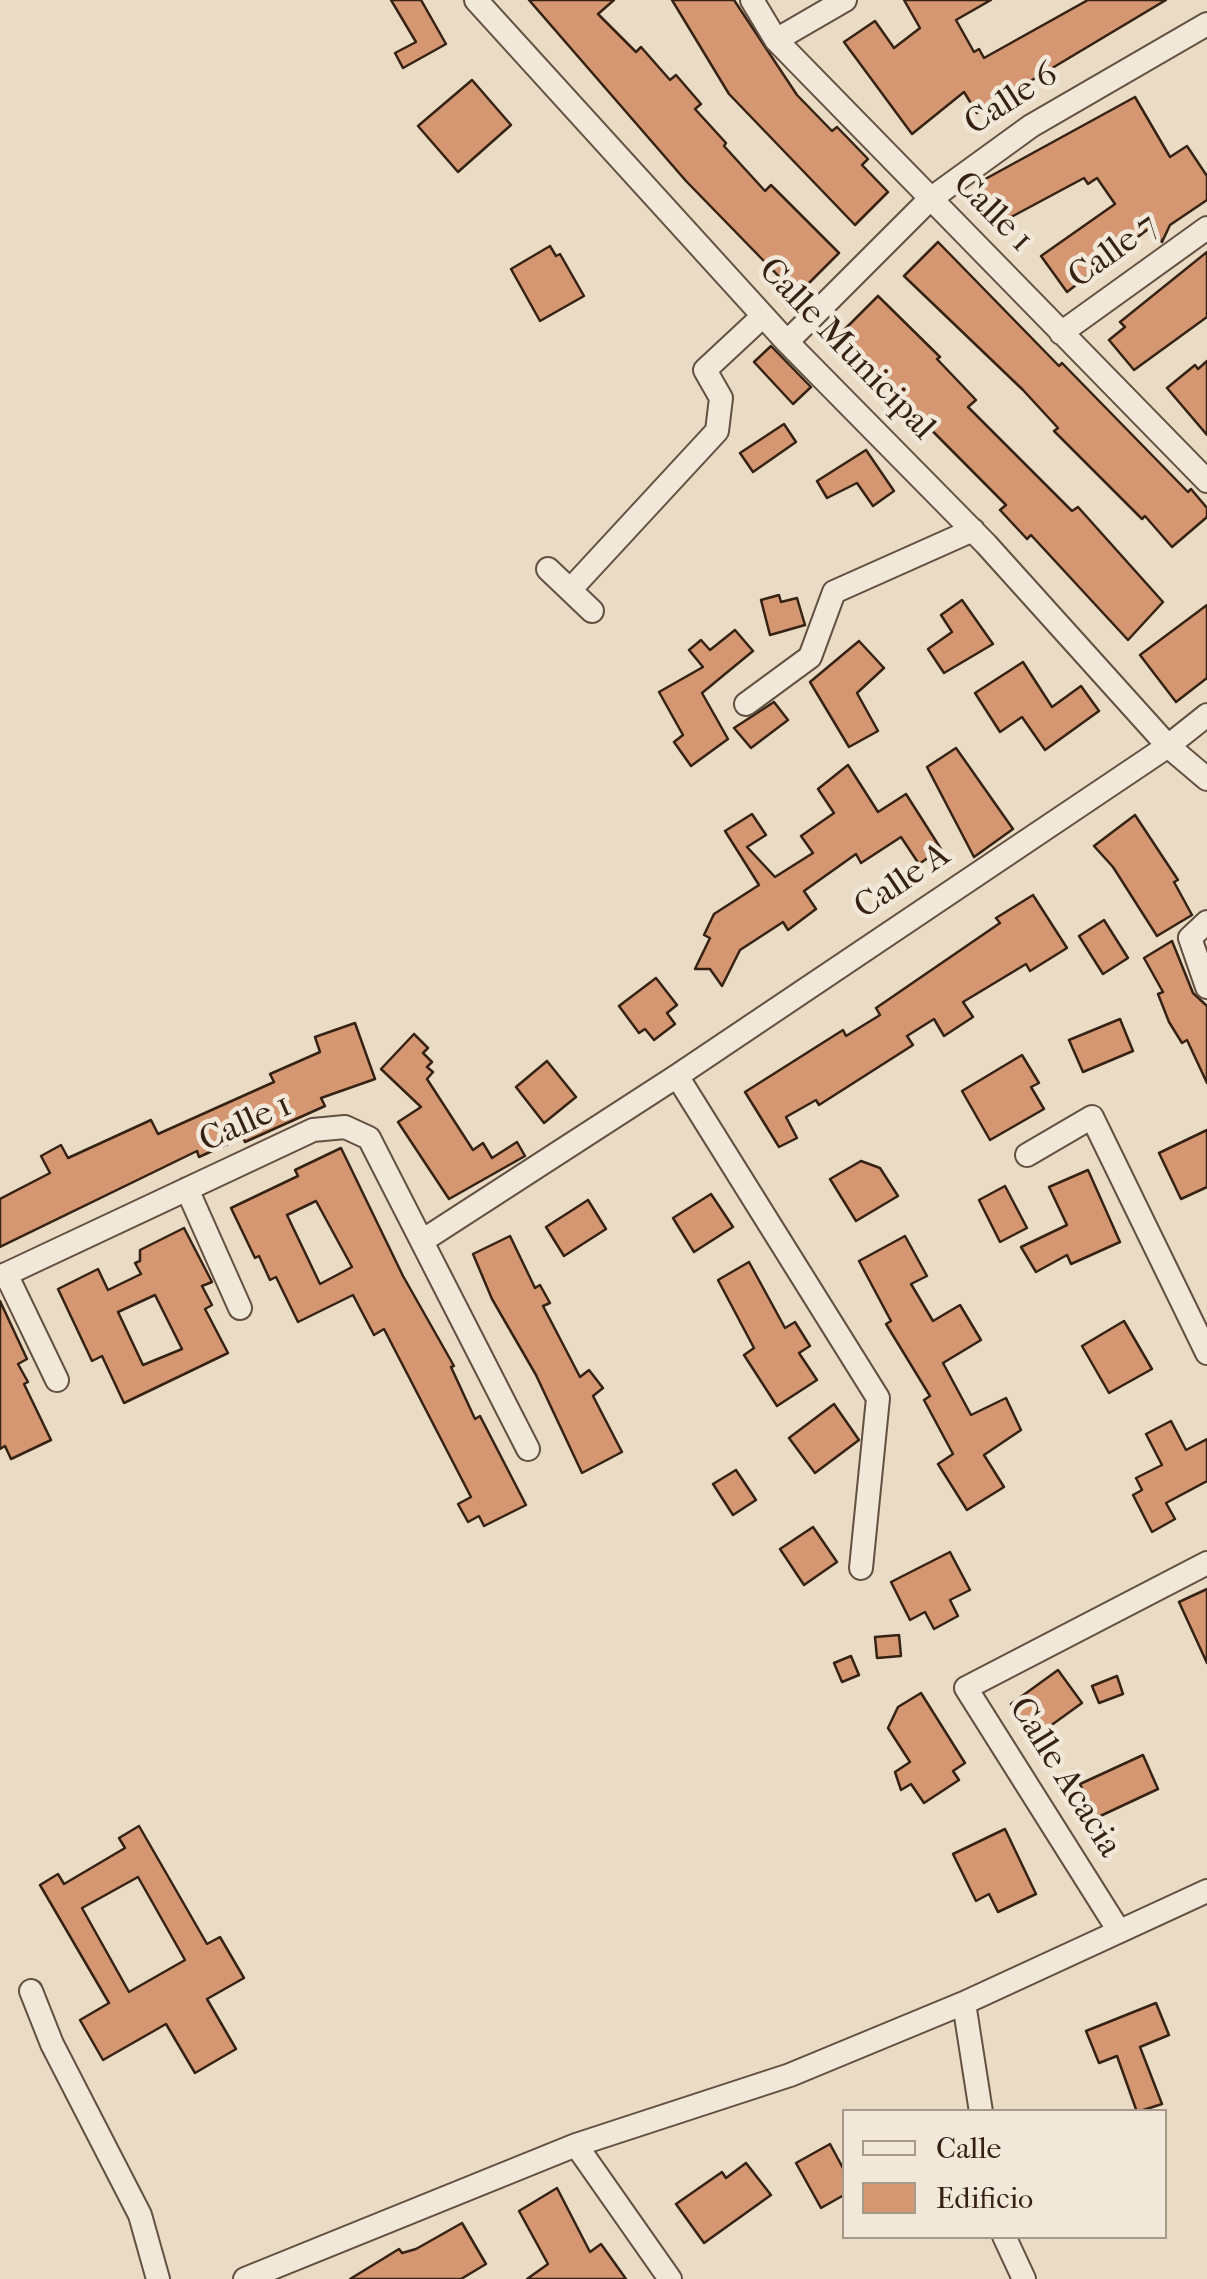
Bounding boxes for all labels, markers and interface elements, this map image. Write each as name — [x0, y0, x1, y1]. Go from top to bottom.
street label: Calle 6 — [958, 54, 1066, 146]
street label: Calle 1 — [943, 164, 1041, 262]
street label: Calle 7 — [1061, 205, 1167, 299]
street label: Calle Municipal — [749, 250, 943, 450]
street label: Calle A — [847, 835, 959, 929]
street label: Calle 1 — [194, 1085, 298, 1163]
street label: Calle Acacia — [999, 1691, 1129, 1865]
legend — [842, 2109, 1167, 2239]
text: Calle — [936, 2131, 1001, 2166]
text: Edificio — [936, 2181, 1033, 2216]

